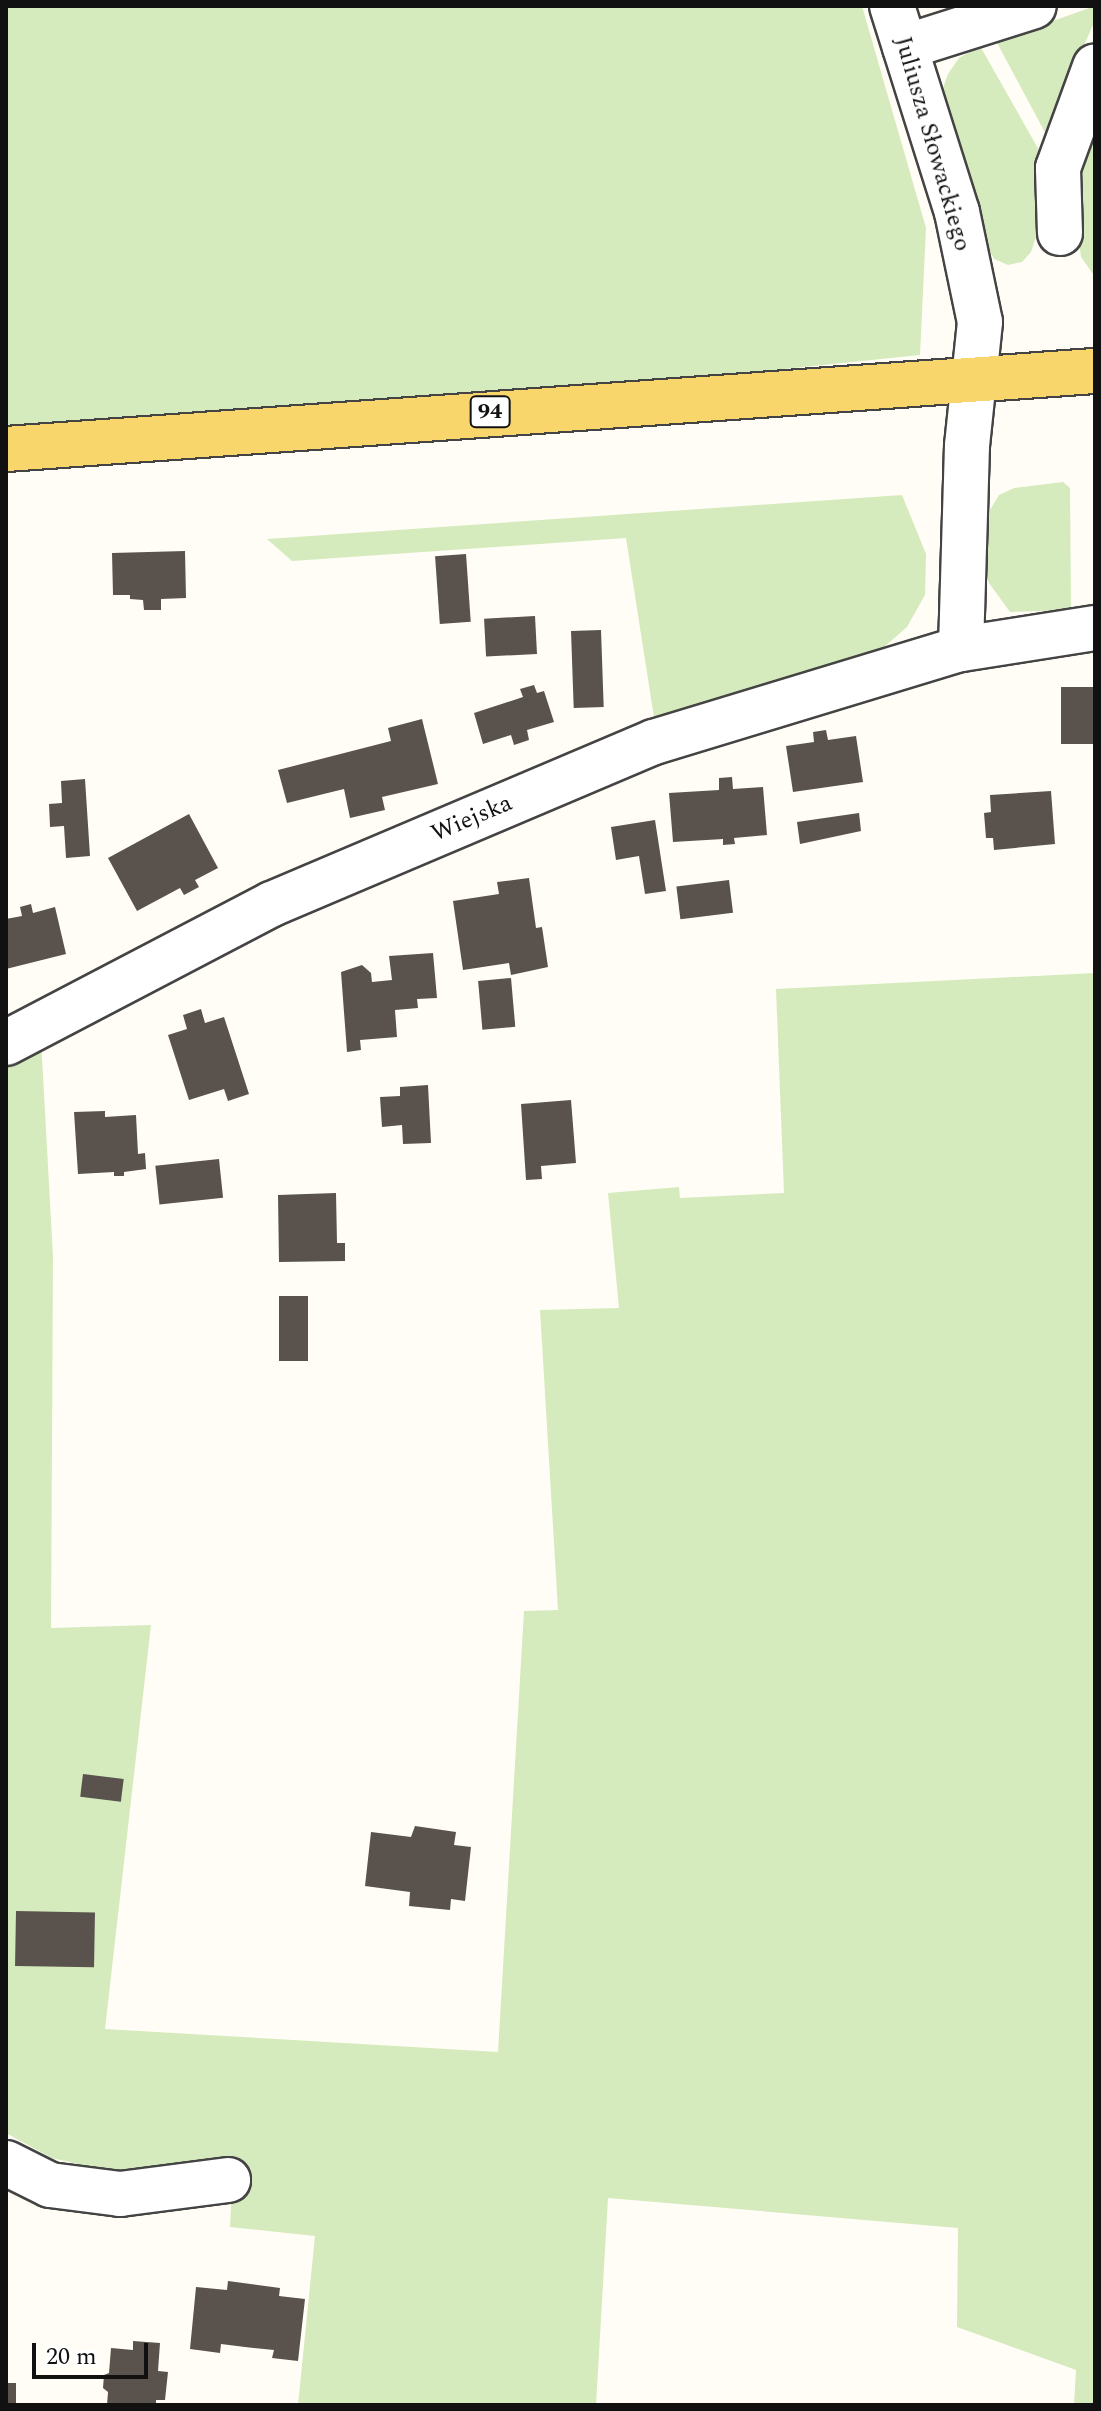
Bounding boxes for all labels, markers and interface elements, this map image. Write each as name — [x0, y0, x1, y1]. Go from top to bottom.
street label: Juliusza Słowackiego — [888, 33, 976, 255]
road number: 94 — [468, 394, 512, 430]
street label: Wiejska — [427, 789, 517, 849]
scale bar — [36, 2327, 152, 2377]
text: 20 m — [46, 2339, 97, 2375]

